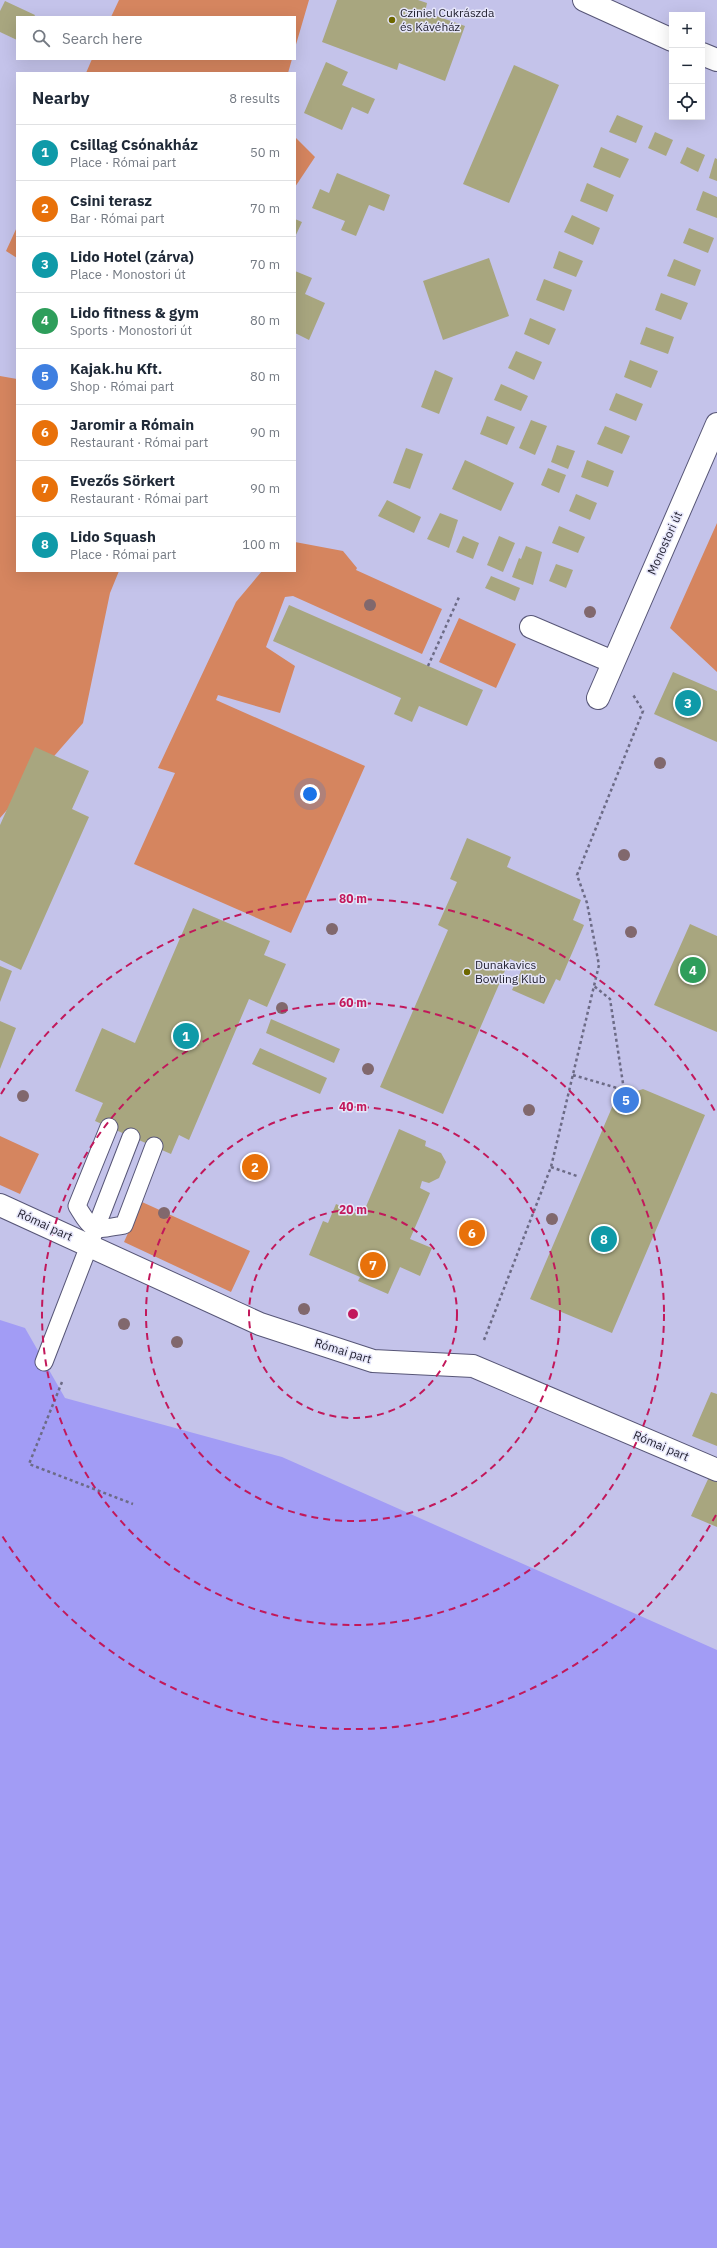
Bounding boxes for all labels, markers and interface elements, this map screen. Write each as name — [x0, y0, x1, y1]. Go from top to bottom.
place label: Cziniel Cukrászda és Kávéház — [400, 5, 495, 34]
map controls — [669, 12, 705, 120]
button: + — [669, 12, 705, 48]
marker: Cziniel Cukrászda és Kávéház — [387, 15, 397, 25]
search box — [16, 16, 296, 60]
icon: search — [30, 27, 52, 49]
text: Search here — [62, 29, 142, 48]
button: − — [669, 48, 705, 84]
button: locate — [669, 84, 705, 120]
text: Nearby — [32, 87, 90, 109]
text: 8 results — [229, 90, 280, 107]
text: Csillag Csónakház — [70, 135, 198, 154]
text: 1 — [41, 144, 49, 161]
text: 50 m — [250, 144, 280, 161]
text: Place · Római part — [70, 154, 176, 171]
text: Csini terasz — [70, 191, 152, 210]
text: 2 — [41, 200, 49, 217]
text: 70 m — [250, 200, 280, 217]
text: Bar · Római part — [70, 210, 164, 227]
text: Lido Hotel (zárva) — [70, 247, 194, 266]
text: 3 — [41, 256, 49, 273]
text: 70 m — [250, 256, 280, 273]
text: Place · Monostori út — [70, 266, 186, 283]
text: Lido fitness & gym — [70, 303, 199, 322]
text: 4 — [41, 312, 49, 329]
text: 80 m — [250, 312, 280, 329]
text: Sports · Monostori út — [70, 322, 192, 339]
text: Kajak.hu Kft. — [70, 359, 162, 378]
text: 5 — [41, 368, 49, 385]
text: 80 m — [250, 368, 280, 385]
text: Shop · Római part — [70, 378, 174, 395]
text: Jaromir a Rómain — [70, 415, 194, 434]
text: 6 — [41, 424, 49, 441]
text: 90 m — [250, 424, 280, 441]
text: Restaurant · Római part — [70, 434, 208, 451]
text: Evezős Sörkert — [70, 471, 175, 490]
text: 7 — [41, 480, 49, 497]
text: 90 m — [250, 480, 280, 497]
text: Restaurant · Római part — [70, 490, 208, 507]
street label: Monostori út — [644, 509, 685, 577]
text: Lido Squash — [70, 527, 156, 546]
text: 8 — [41, 536, 49, 553]
text: 100 m — [242, 536, 280, 553]
text: Place · Római part — [70, 546, 176, 563]
pin: 3 — [675, 688, 701, 718]
your location — [300, 784, 320, 804]
text: 80 m — [339, 891, 367, 906]
pin: 4 — [680, 955, 706, 985]
place label: Dunakavics Bowling Klub — [475, 957, 546, 986]
marker: Dunakavics Bowling Klub — [462, 967, 472, 977]
text: 60 m — [339, 995, 367, 1010]
pin: 1 — [173, 1021, 199, 1051]
pin: 5 — [613, 1085, 639, 1115]
text: 40 m — [339, 1099, 367, 1114]
pin: 2 — [242, 1152, 268, 1182]
text: 20 m — [339, 1202, 367, 1217]
street label: Római part — [15, 1205, 75, 1244]
pin: 6 — [459, 1218, 485, 1248]
pin: 8 — [591, 1224, 617, 1254]
pin: 7 — [360, 1250, 386, 1280]
centre of rings — [346, 1307, 360, 1321]
street label: Római part — [313, 1335, 374, 1366]
street label: Római part — [631, 1427, 691, 1464]

